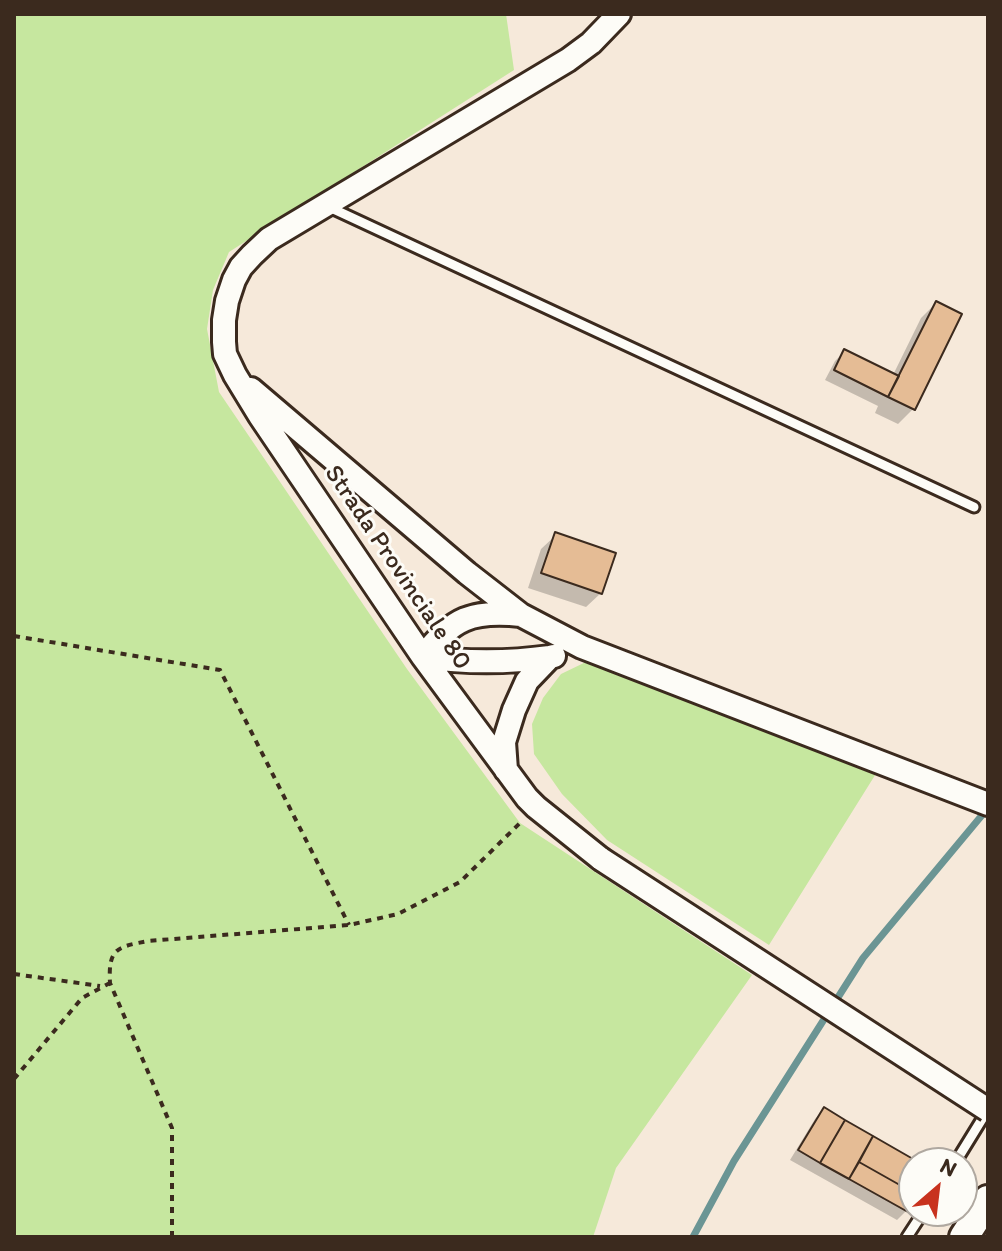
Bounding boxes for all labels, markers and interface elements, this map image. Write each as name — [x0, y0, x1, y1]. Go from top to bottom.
street label: Strada Provinciale 80 — [317, 460, 477, 676]
north arrow — [898, 1147, 978, 1227]
text: N — [936, 1152, 961, 1183]

